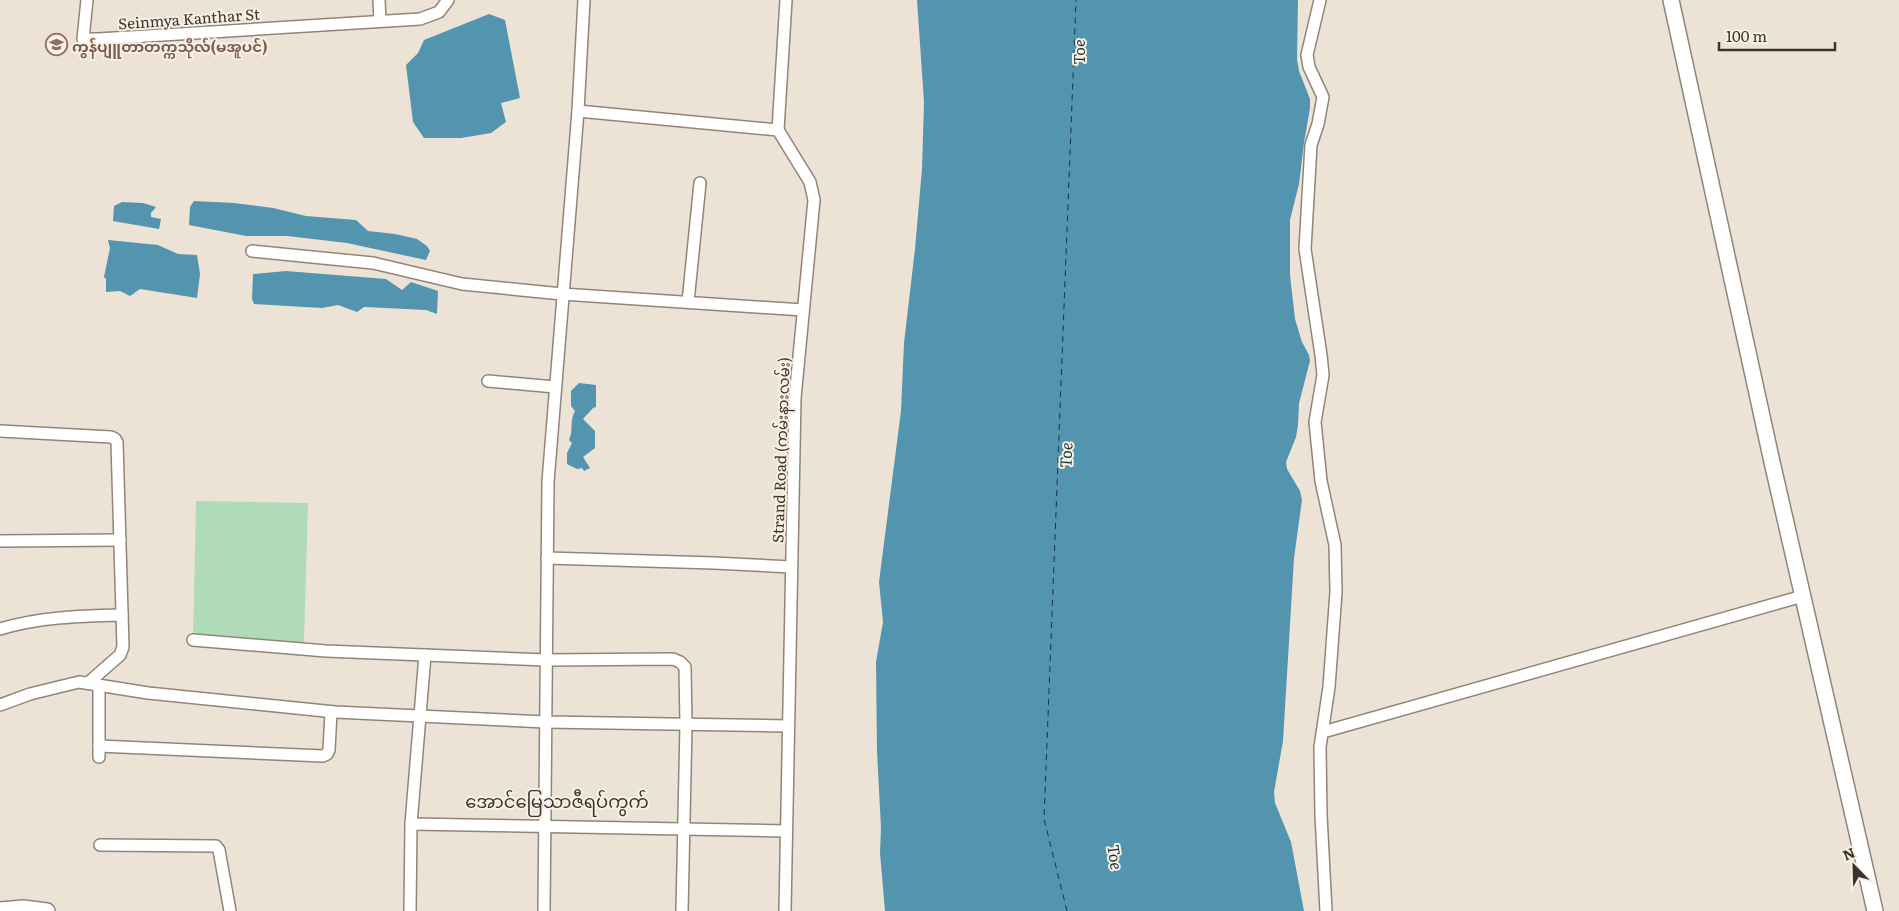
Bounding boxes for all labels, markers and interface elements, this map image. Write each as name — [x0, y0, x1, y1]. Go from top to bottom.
street label: Seinmya Kanthar St — [117, 2, 261, 34]
scale bar — [1719, 20, 1835, 52]
text: 100 m — [1726, 24, 1767, 47]
school or university icon: ကွန်ပျူတာတက္ကသိုလ်(မအူပင်) — [44, 33, 68, 57]
place label: ကွန်ပျူတာတက္ကသိုလ်(မအူပင်) — [72, 34, 268, 59]
water label: Toe — [1066, 39, 1090, 65]
street label: Strand Road (ကမ်းနားလမ်း) — [765, 357, 797, 543]
water label: Toe — [1053, 442, 1077, 468]
district label: အောင်မြေသာဇီရပ်ကွက် — [465, 787, 649, 817]
north arrow — [1829, 841, 1879, 891]
text: N — [1839, 842, 1858, 865]
water label: Toe — [1102, 843, 1130, 871]

